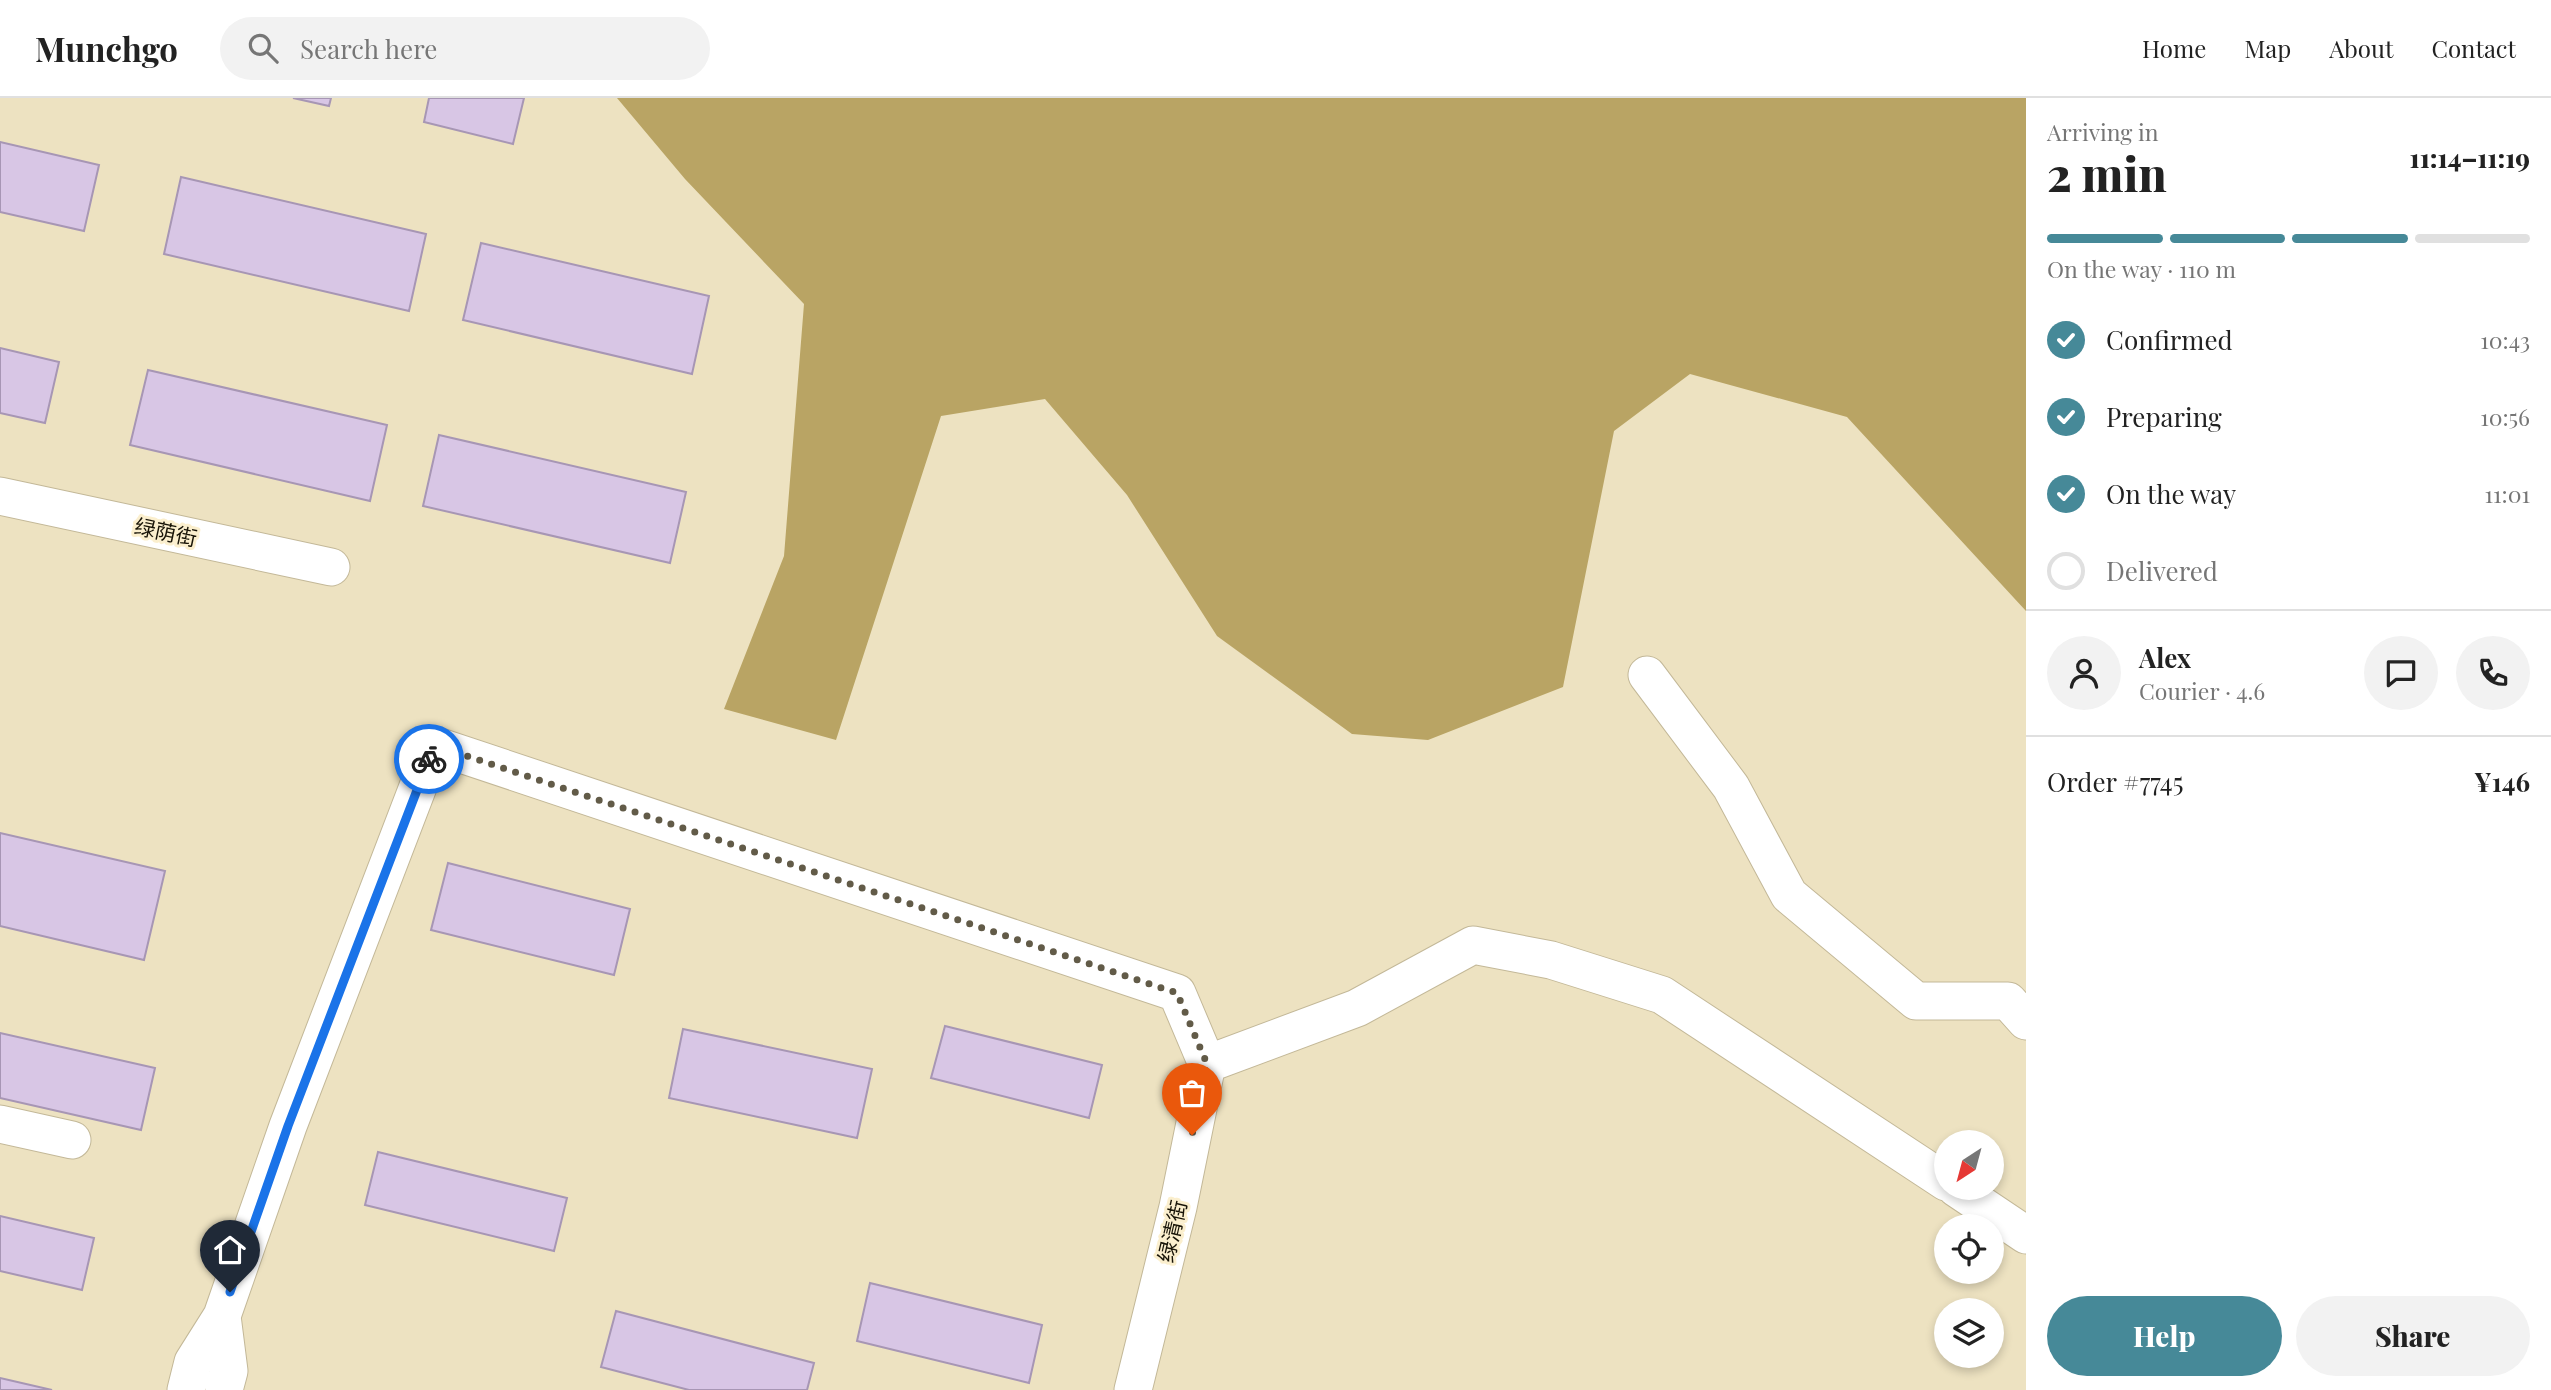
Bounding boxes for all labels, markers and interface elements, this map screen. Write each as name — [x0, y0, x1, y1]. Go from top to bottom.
search box — [220, 17, 710, 80]
text: Munchgo — [35, 26, 178, 70]
icon: search — [244, 29, 282, 67]
text: Search here — [300, 31, 437, 66]
text: Home — [2142, 32, 2206, 64]
text: Map — [2244, 32, 2291, 64]
text: About — [2329, 32, 2393, 64]
text: Contact — [2431, 32, 2516, 64]
text: Arriving in — [2047, 116, 2159, 147]
text: 11:14–11:19 — [2410, 140, 2530, 175]
text: 2 min — [2047, 142, 2167, 204]
text: On the way · 110 m — [2047, 253, 2236, 284]
icon: check — [2047, 321, 2085, 359]
text: Confirmed — [2106, 322, 2233, 357]
text: 10:43 — [2480, 324, 2530, 355]
icon: check — [2047, 398, 2085, 436]
text: Preparing — [2106, 399, 2222, 434]
text: 10:56 — [2480, 401, 2530, 432]
icon: check — [2047, 475, 2085, 513]
text: On the way — [2106, 476, 2236, 511]
text: 11:01 — [2485, 478, 2530, 509]
street label: 绿荫街 — [132, 511, 200, 551]
text: Delivered — [2106, 553, 2218, 588]
button: person — [2047, 636, 2121, 710]
button: chat — [2364, 636, 2438, 710]
button: phone — [2456, 636, 2530, 710]
text: Alex — [2139, 640, 2191, 675]
text: Courier · 4.6 — [2139, 675, 2265, 706]
courier — [394, 724, 464, 794]
icon: bike — [410, 740, 448, 778]
text: Order #7745 — [2047, 764, 2184, 799]
text: ¥146 — [2474, 764, 2530, 799]
pin — [1162, 1063, 1222, 1135]
icon: bag — [1173, 1074, 1211, 1112]
north arrow — [1934, 1130, 2004, 1200]
map controls — [1934, 1130, 2004, 1368]
street label: 绿清街 — [1150, 1197, 1192, 1265]
button: locate — [1934, 1214, 2004, 1284]
pin — [200, 1220, 260, 1292]
icon: home — [211, 1231, 249, 1269]
button: Help — [2047, 1296, 2282, 1376]
button: Share — [2296, 1296, 2530, 1376]
button: layers — [1934, 1298, 2004, 1368]

